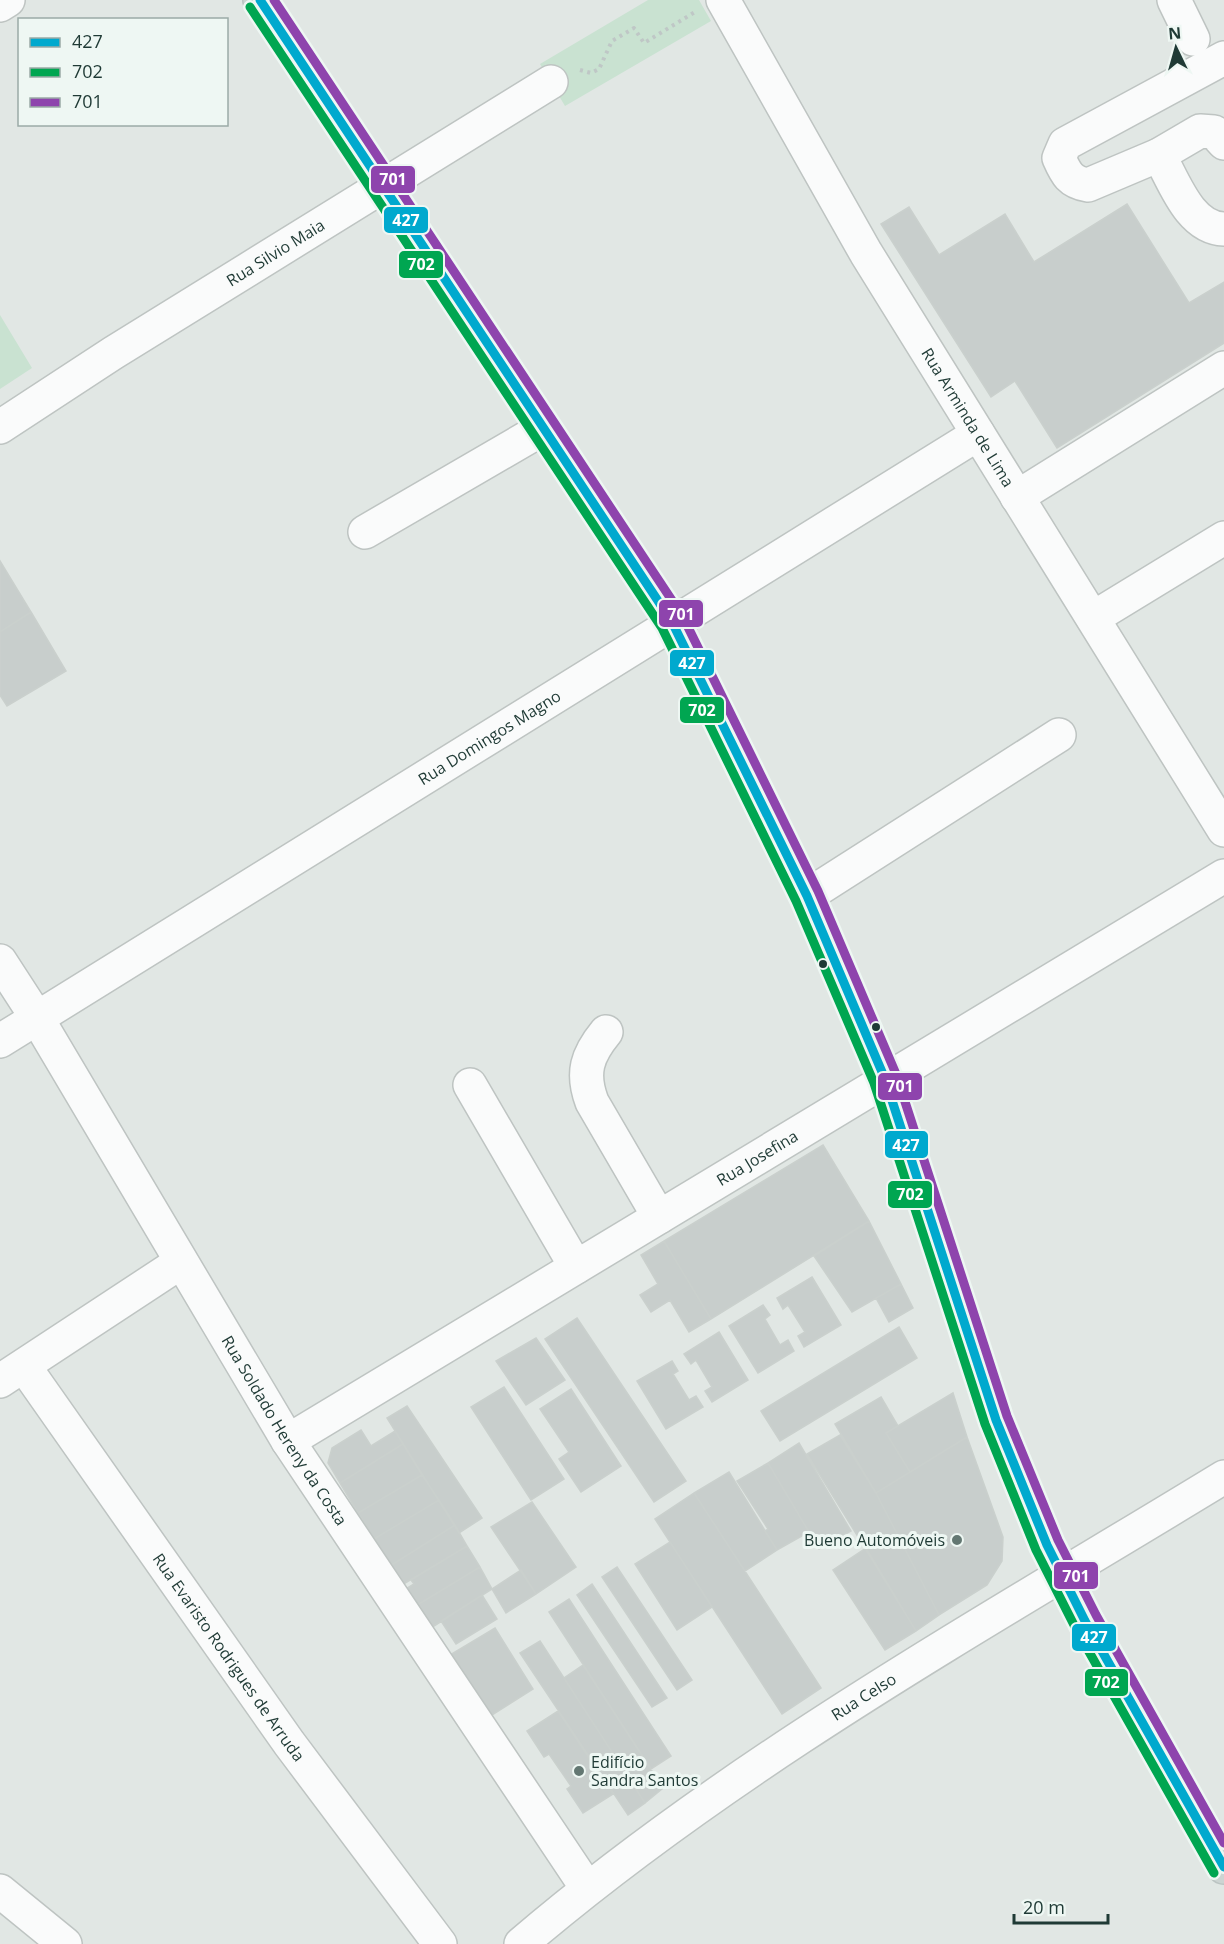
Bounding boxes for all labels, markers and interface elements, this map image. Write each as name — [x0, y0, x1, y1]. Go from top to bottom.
legend — [18, 18, 228, 126]
north arrow — [1146, 18, 1206, 78]
text: N — [1167, 22, 1182, 45]
text: 427 — [72, 29, 103, 53]
text: 702 — [72, 59, 103, 83]
text: 701 — [72, 89, 103, 113]
line badge: 701 — [370, 165, 416, 194]
text: 701 — [379, 168, 407, 190]
line badge: 427 — [383, 206, 429, 234]
text: 427 — [392, 209, 420, 231]
street label: Rua Silvio Maia — [222, 214, 329, 291]
line badge: 702 — [398, 250, 444, 279]
text: 702 — [407, 253, 435, 275]
street label: Rua Arminda de Lima — [916, 344, 1019, 491]
line badge: 701 — [658, 599, 704, 628]
text: 701 — [667, 603, 695, 625]
line badge: 427 — [669, 649, 715, 677]
text: 427 — [678, 652, 706, 674]
street label: Rua Domingos Magno — [414, 685, 565, 790]
line badge: 702 — [679, 696, 725, 724]
text: 702 — [688, 699, 716, 721]
unlabelled marker — [817, 958, 829, 970]
unlabelled marker — [870, 1021, 882, 1033]
line badge: 701 — [877, 1072, 923, 1101]
text: 701 — [886, 1075, 914, 1097]
street label: Rua Josefina — [712, 1125, 802, 1191]
line badge: 427 — [884, 1130, 929, 1159]
text: 427 — [892, 1134, 920, 1156]
line badge: 702 — [887, 1180, 933, 1209]
text: 702 — [896, 1183, 924, 1205]
street label: Rua Soldado Hereny da Costa — [217, 1331, 352, 1530]
place label: Bueno Automóveis — [804, 1529, 945, 1551]
marker: Bueno Automóveis — [950, 1533, 964, 1547]
street label: Rua Evaristo Rodrigues de Arruda — [148, 1549, 310, 1766]
line badge: 701 — [1053, 1561, 1099, 1590]
text: 701 — [1062, 1565, 1090, 1587]
line badge: 427 — [1071, 1623, 1117, 1652]
text: 427 — [1080, 1626, 1108, 1648]
street label: Rua Celso — [827, 1668, 900, 1725]
line badge: 702 — [1084, 1668, 1129, 1697]
text: 702 — [1092, 1671, 1120, 1693]
place label: Edifício Sandra Santos — [591, 1751, 698, 1791]
marker: Edifício Sandra Santos — [572, 1764, 586, 1778]
scale bar — [1014, 1887, 1108, 1925]
text: 20 m — [1023, 1895, 1065, 1919]

